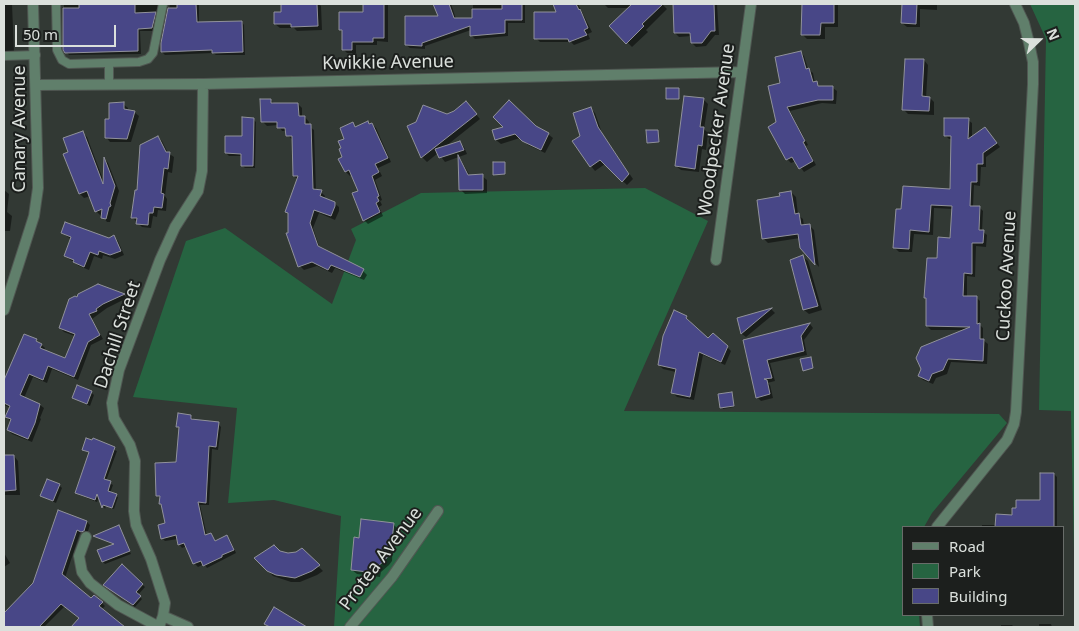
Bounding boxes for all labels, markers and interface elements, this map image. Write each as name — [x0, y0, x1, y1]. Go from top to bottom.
scale bar — [18, 15, 119, 47]
north arrow — [1014, 15, 1064, 65]
text: 50 m — [23, 24, 58, 44]
text: N — [1042, 25, 1064, 43]
street label: Woodpecker Avenue — [694, 42, 740, 218]
street label: Kwikkie Avenue — [322, 51, 454, 75]
street label: Canary Avenue — [9, 65, 31, 193]
street label: Cuckoo Avenue — [993, 210, 1021, 342]
street label: Dachill Street — [90, 278, 146, 392]
street label: Protea Avenue — [335, 503, 427, 615]
legend — [902, 526, 1064, 616]
text: Road — [949, 536, 985, 556]
text: Park — [949, 561, 981, 581]
text: Building — [949, 586, 1007, 606]

